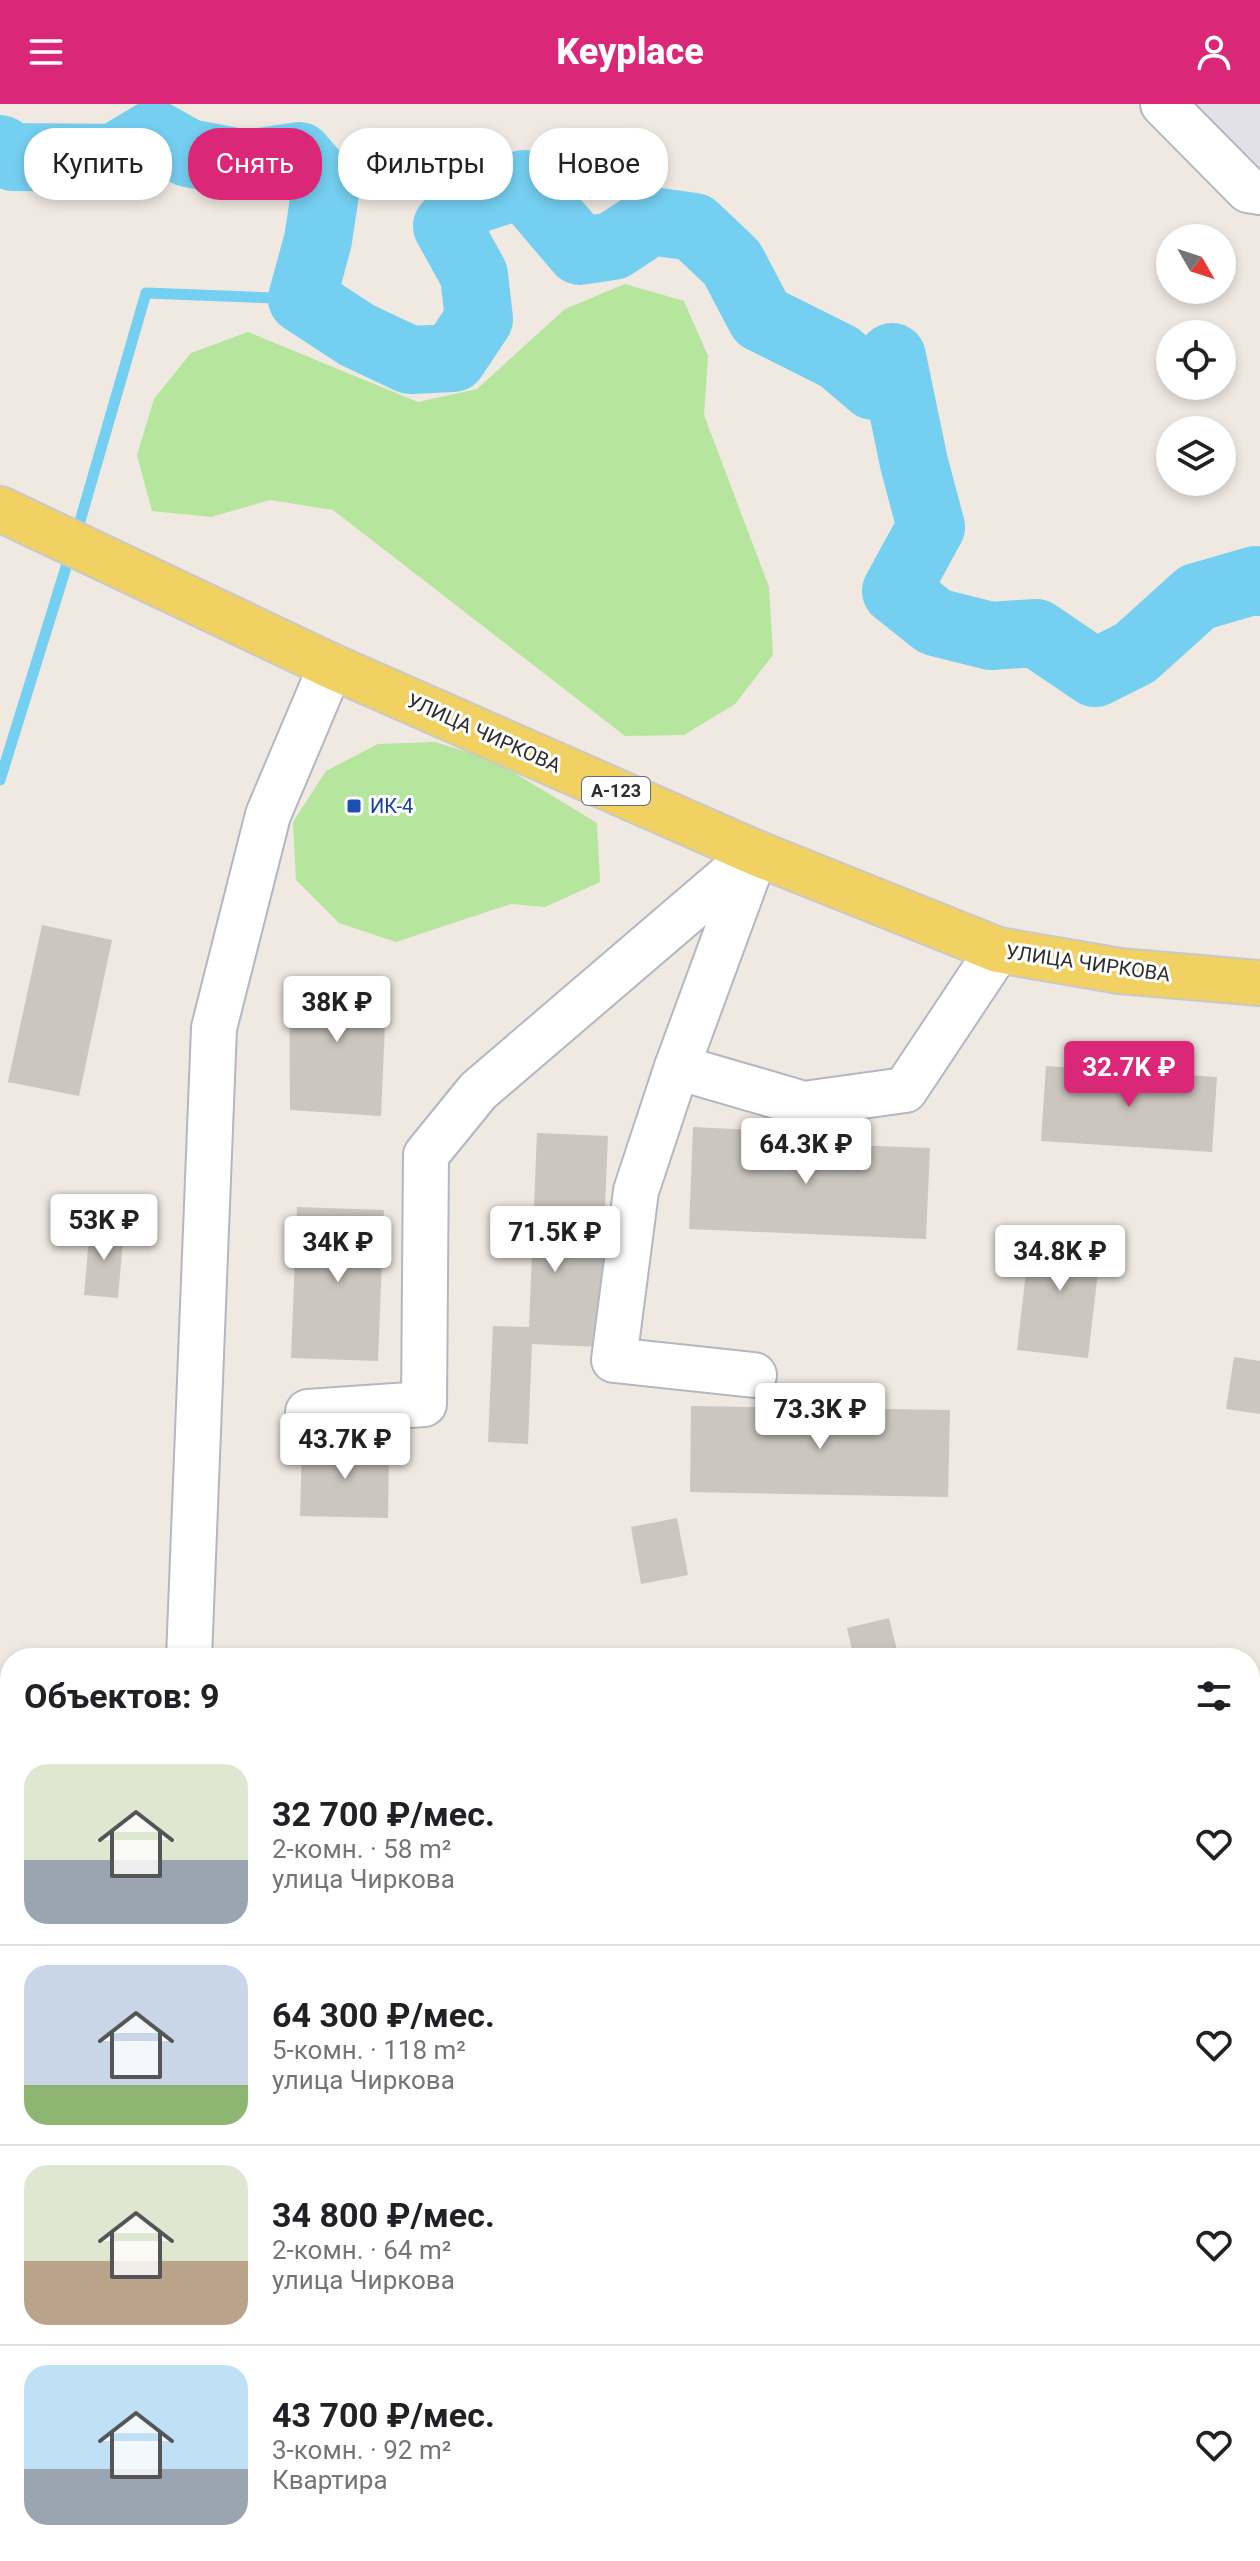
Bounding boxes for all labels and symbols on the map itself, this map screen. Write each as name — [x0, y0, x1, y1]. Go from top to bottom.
north arrow — [1156, 224, 1236, 304]
street label: УЛИЦА ЧИРКОВА — [403, 688, 565, 778]
road number: А-123 — [582, 777, 650, 805]
place label: ИК-4 — [370, 794, 413, 818]
marker: ИК-4 — [345, 797, 363, 815]
street label: УЛИЦА ЧИРКОВА — [1004, 940, 1172, 986]
pin: 38K ₽ — [281, 976, 393, 1044]
pin: 32.7K ₽ — [1055, 1041, 1203, 1109]
pin: 64.3K ₽ — [732, 1118, 880, 1186]
pin: 53K ₽ — [48, 1194, 160, 1262]
pin: 71.5K ₽ — [481, 1206, 629, 1274]
pin: 34K ₽ — [282, 1216, 394, 1284]
pin: 34.8K ₽ — [986, 1225, 1134, 1293]
pin: 73.3K ₽ — [746, 1383, 894, 1451]
pin: 43.7K ₽ — [271, 1413, 419, 1481]

